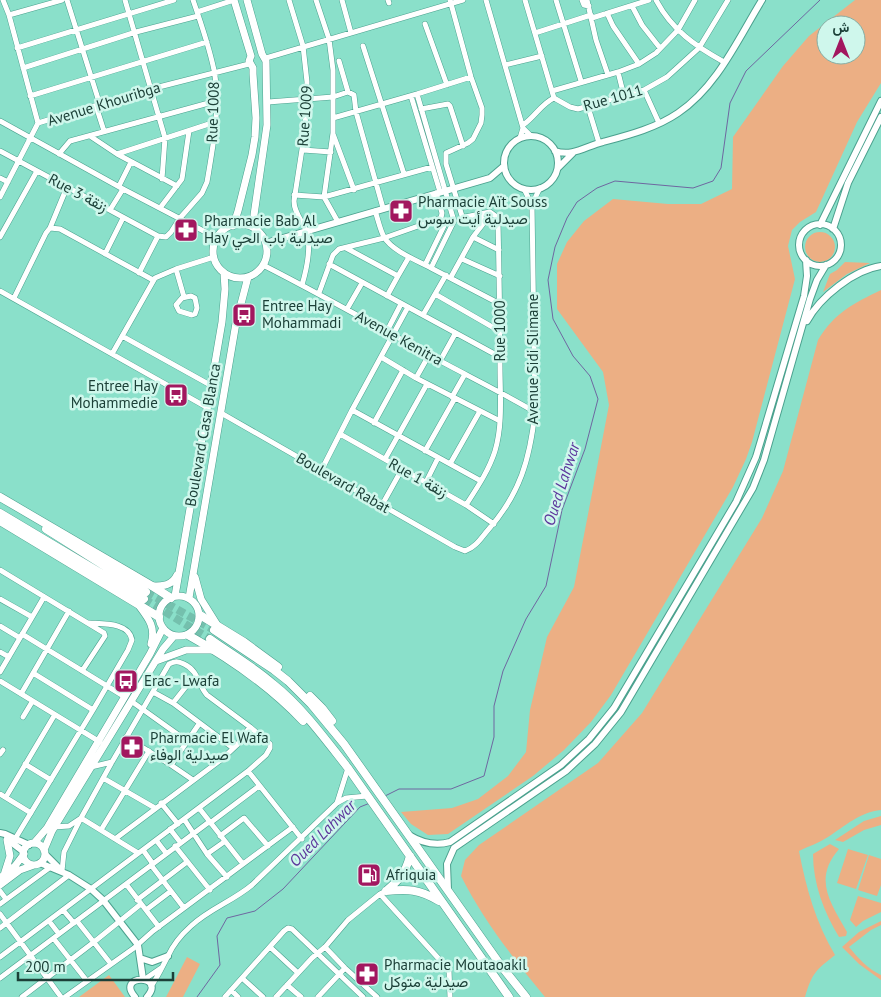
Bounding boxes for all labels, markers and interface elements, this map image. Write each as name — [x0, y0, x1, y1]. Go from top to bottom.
north arrow — [816, 15, 866, 65]
text: ش — [833, 18, 850, 36]
street label: Avenue Khouribga — [45, 77, 163, 130]
street label: Rue 1011 — [581, 80, 645, 115]
street label: Rue 1008 — [202, 81, 223, 143]
street label: Rue 1009 — [293, 85, 316, 147]
street label: Rue 3 زنقة — [45, 169, 111, 216]
place label: Pharmacie Aït Souss صيدلية أيت سوس — [418, 192, 547, 229]
pharmacy icon: Pharmacie Aït Souss صيدلية أيت سوس — [388, 198, 414, 224]
place label: Pharmacie Bab Al Hay صيدلية باب الحي — [204, 211, 333, 251]
pharmacy icon: Pharmacie Bab Al Hay صيدلية باب الحي — [173, 217, 199, 243]
street label: Avenue Sidi Slimane — [523, 294, 542, 424]
place label: Entree Hay Mohammadi — [262, 296, 341, 332]
street label: Rue 1000 — [490, 300, 509, 362]
bus stop icon: Entree Hay Mohammadi — [231, 302, 257, 328]
street label: Avenue Kenitra — [352, 306, 446, 369]
street label: Boulevard Casa Blanca — [181, 362, 224, 508]
place label: Entree Hay Mohammedie — [71, 376, 158, 412]
bus stop icon: Entree Hay Mohammedie — [163, 382, 189, 408]
water label: Oued Lahwar — [538, 438, 584, 528]
street label: Boulevard Rabat — [293, 448, 394, 517]
street label: Rue 1 زنقة — [386, 454, 451, 501]
bus stop icon: Erac - Lwafa — [113, 668, 139, 694]
place label: Erac - Lwafa — [144, 671, 219, 690]
place label: Pharmacie El Wafa صيدلية الوفاء — [150, 728, 269, 764]
pharmacy icon: Pharmacie El Wafa صيدلية الوفاء — [119, 734, 145, 760]
water label: Oued Lahwar — [285, 794, 361, 870]
fuel station icon: Afriquia — [356, 862, 382, 888]
place label: Afriquia — [386, 865, 436, 884]
scale bar — [18, 950, 172, 982]
place label: Pharmacie Moutaoakil صيدلية متوكل — [384, 955, 527, 991]
text: 200 m — [25, 957, 66, 976]
pharmacy icon: Pharmacie Moutaoakil صيدلية متوكل — [354, 961, 380, 987]

